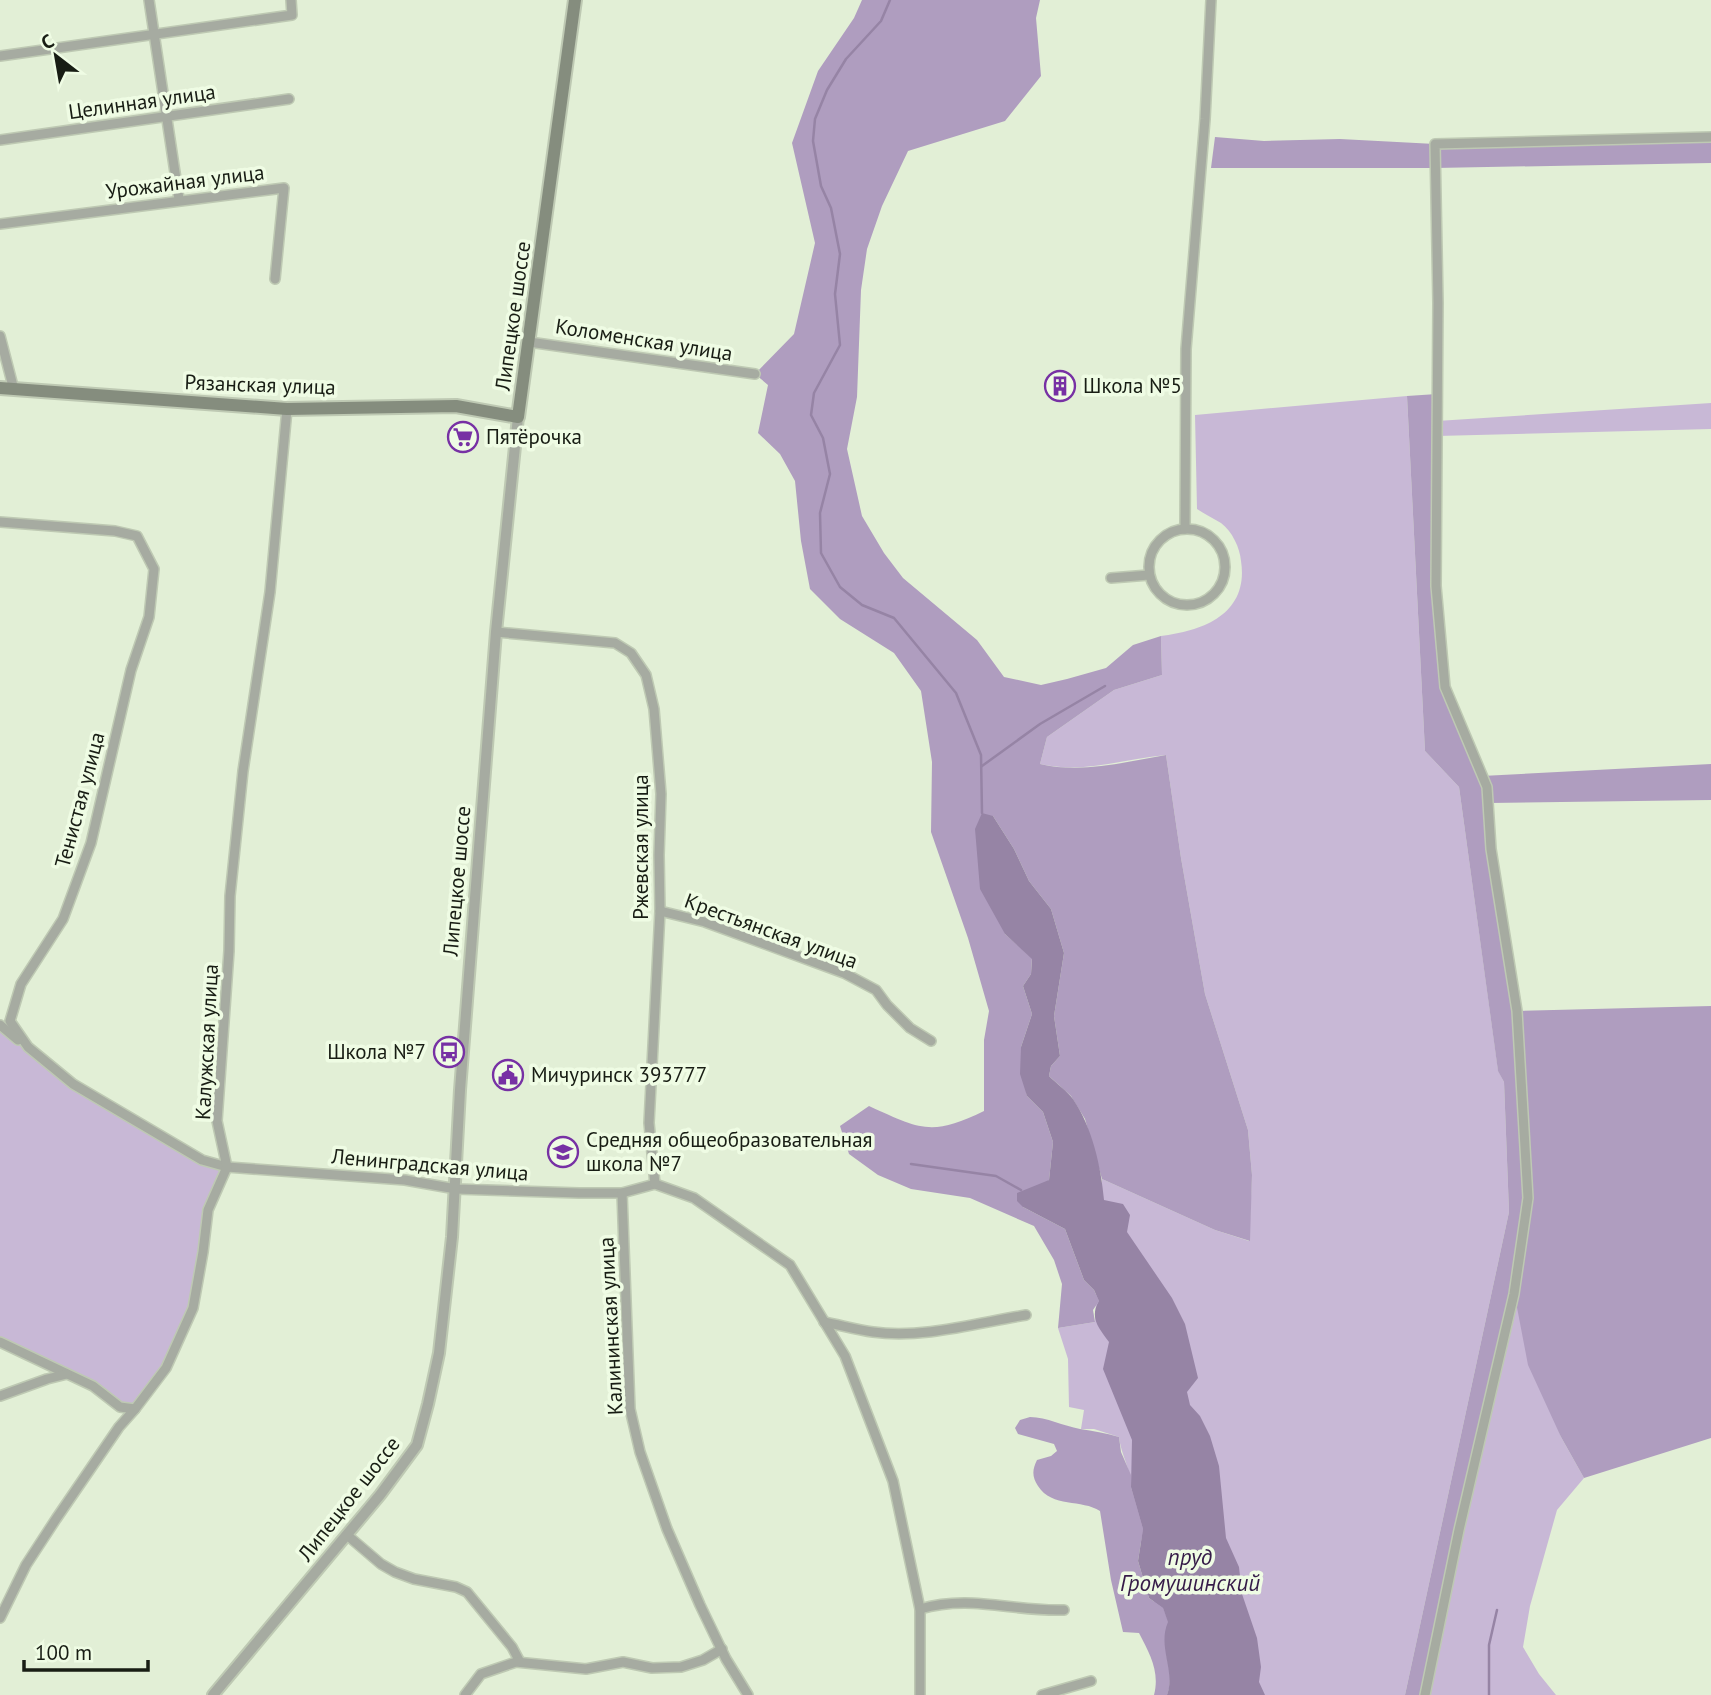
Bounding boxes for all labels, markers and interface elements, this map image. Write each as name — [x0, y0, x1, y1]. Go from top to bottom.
north arrow — [21, 21, 91, 91]
text: С — [37, 28, 58, 54]
street label: Целинная улица — [67, 78, 217, 125]
street label: Урожайная улица — [104, 158, 266, 205]
street label: Липецкое шоссе — [489, 239, 536, 393]
street label: Коломенская улица — [554, 312, 735, 367]
street label: Рязанская улица — [184, 368, 336, 401]
building icon: Школа №5 — [1043, 369, 1077, 403]
place label: Школа №5 — [1083, 372, 1182, 399]
supermarket icon: Пятёрочка — [446, 420, 480, 454]
place label: Пятёрочка — [486, 423, 582, 450]
street label: Тенистая улица — [48, 729, 111, 871]
street label: Ржевская улица — [627, 774, 654, 920]
street label: Липецкое шоссе — [436, 805, 477, 958]
street label: Крестьянская улица — [681, 887, 861, 974]
street label: Калужская улица — [189, 963, 224, 1121]
bus stop icon: Школа №7 — [432, 1035, 466, 1069]
place label: Школа №7 — [327, 1038, 426, 1065]
public building icon: Мичуринск 393777 — [491, 1058, 525, 1092]
place label: Мичуринск 393777 — [531, 1061, 707, 1088]
place label: Средняя общеобразовательная школа №7 — [586, 1126, 873, 1177]
school or university icon: Средняя общеобразовательная школа №7 — [546, 1135, 580, 1169]
street label: Ленинградская улица — [329, 1142, 530, 1187]
street label: Калининская улица — [592, 1236, 629, 1416]
street label: Липецкое шоссе — [291, 1431, 406, 1567]
water label: пруд Громушинский — [1120, 1542, 1260, 1597]
scale bar — [24, 1628, 149, 1672]
text: 100 m — [35, 1639, 92, 1666]

